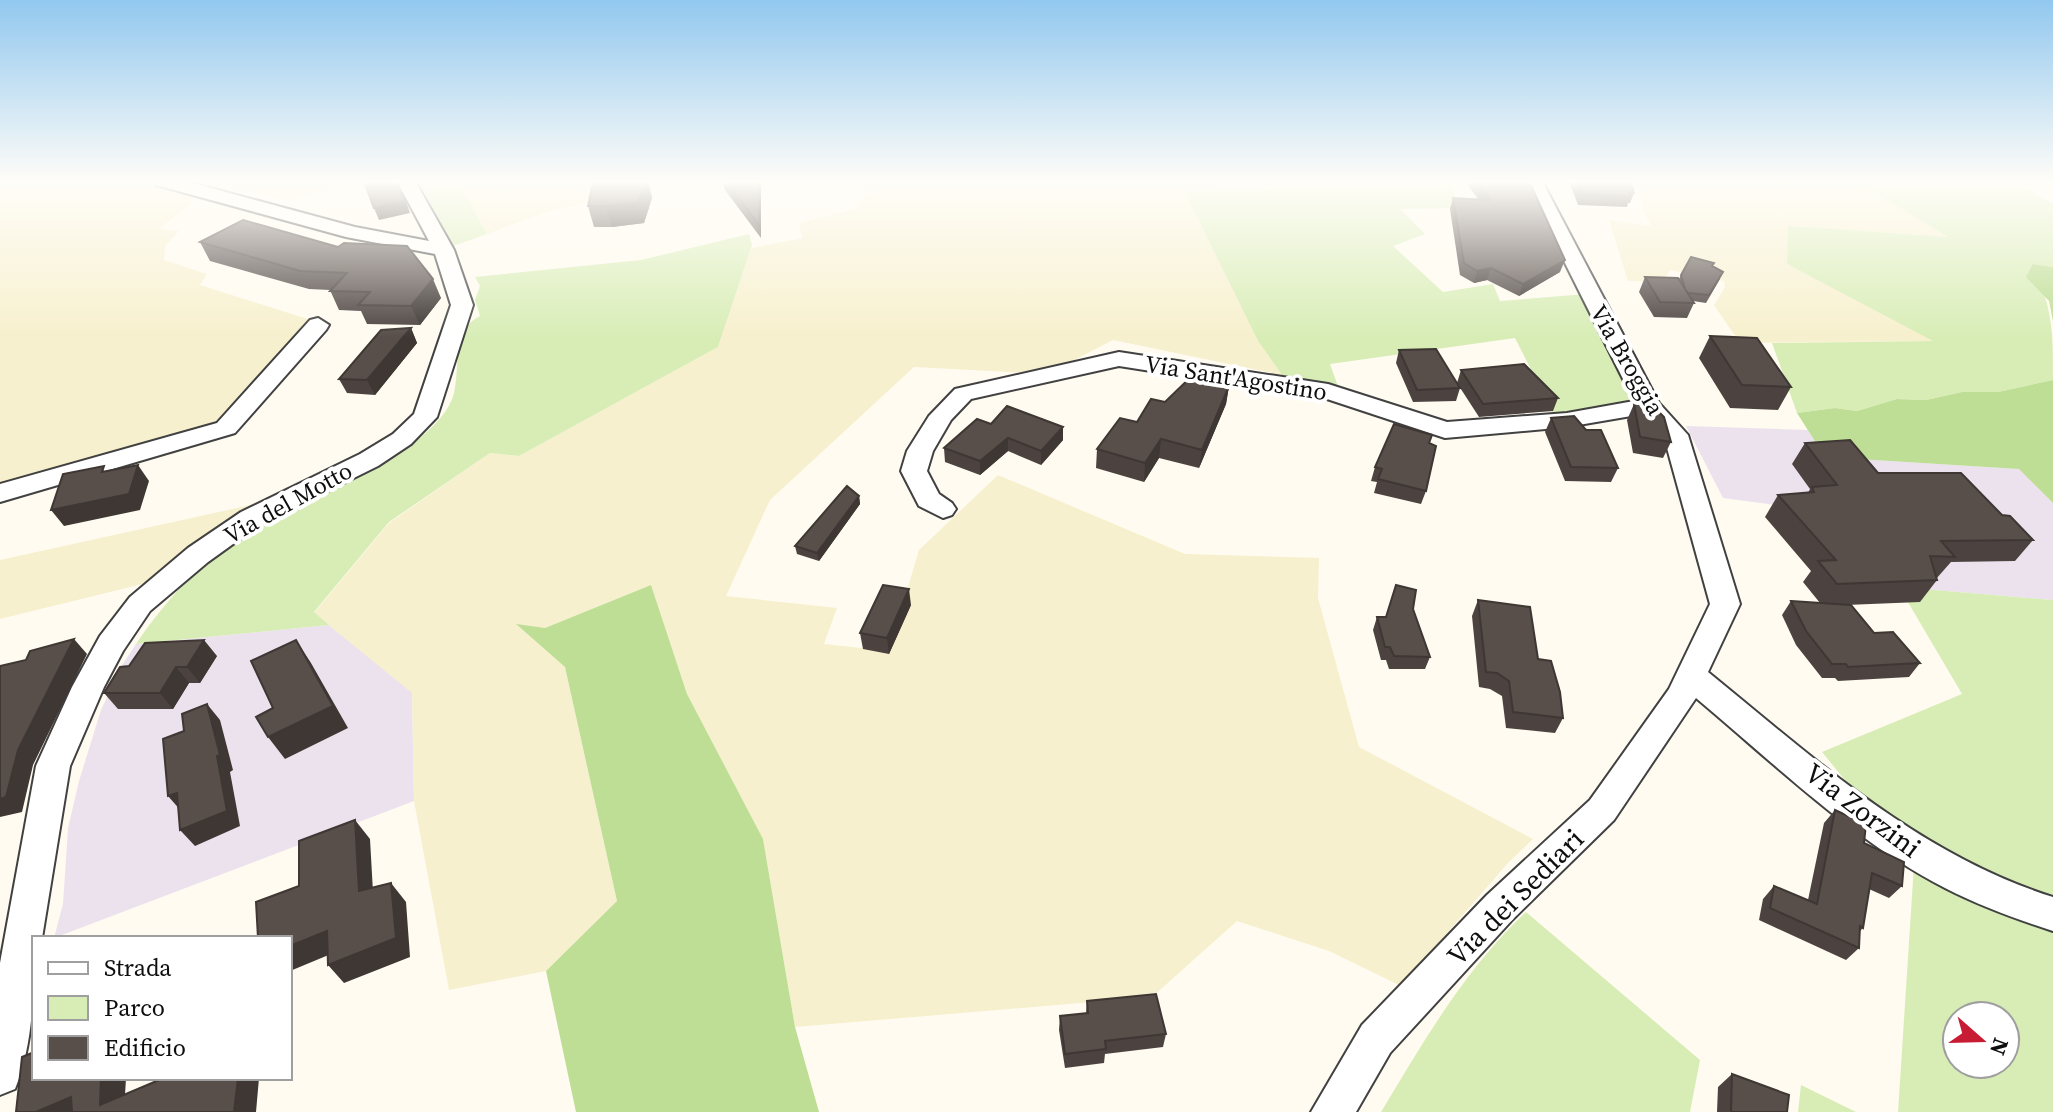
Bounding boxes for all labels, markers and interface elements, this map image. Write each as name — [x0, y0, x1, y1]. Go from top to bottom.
street label: Via Broggia — [1582, 298, 1673, 422]
street label: Via Sant'Agostino — [1143, 347, 1330, 408]
street label: Via del Motto — [218, 454, 358, 551]
street label: Via Zorzini — [1797, 754, 1929, 866]
street label: Via dei Sediari — [1438, 820, 1592, 974]
legend — [32, 936, 292, 1080]
text: Strada — [104, 951, 172, 984]
text: Parco — [104, 991, 165, 1024]
north arrow — [1941, 1000, 2021, 1080]
text: Edificio — [104, 1031, 186, 1064]
text: N — [1983, 1034, 2017, 1060]

